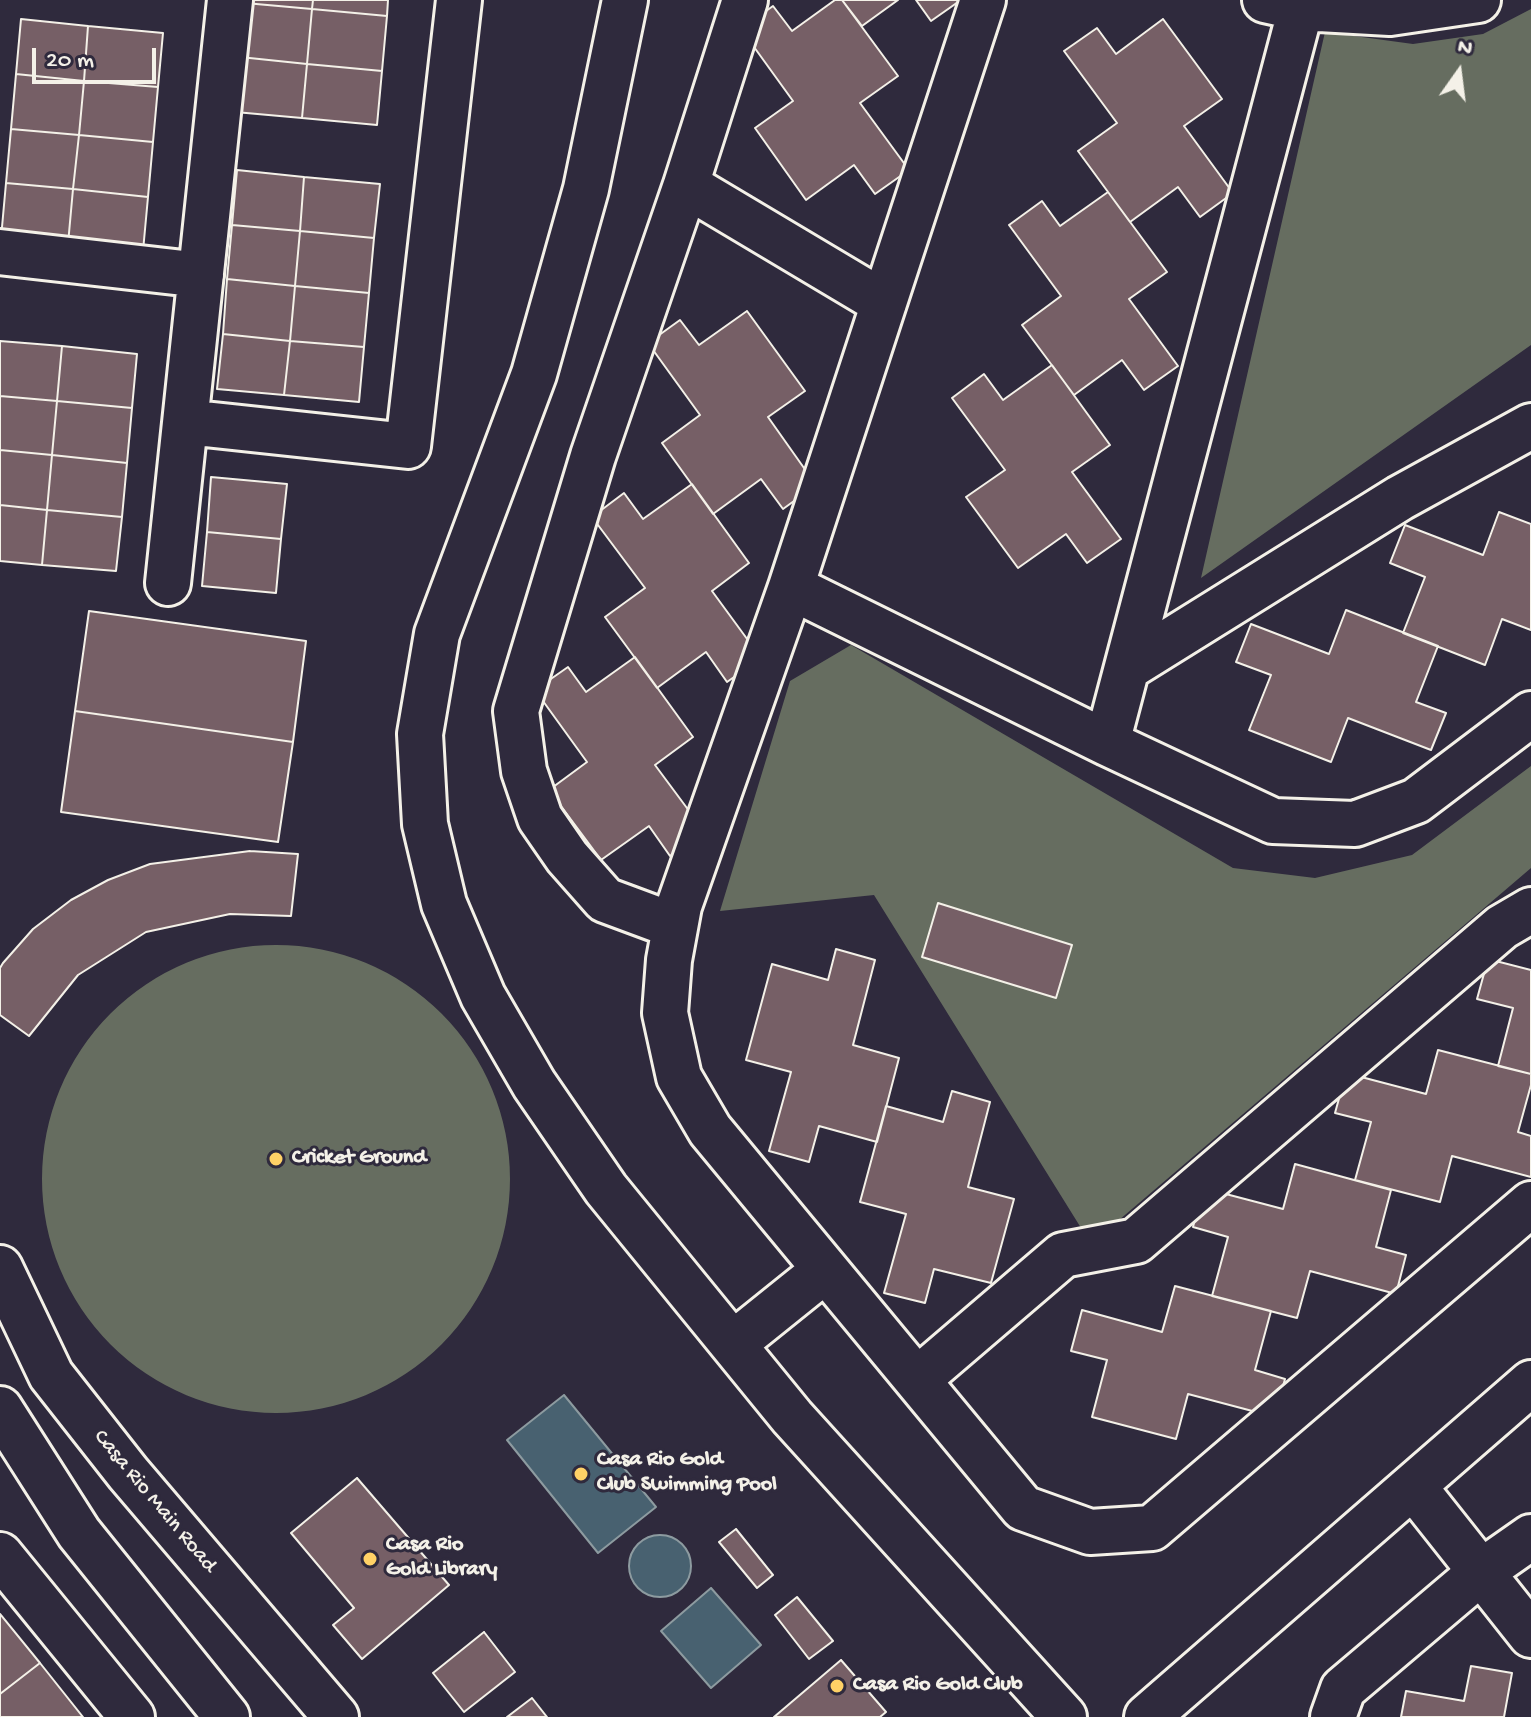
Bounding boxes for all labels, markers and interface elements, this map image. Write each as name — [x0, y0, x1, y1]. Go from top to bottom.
scale bar — [36, 32, 160, 82]
north arrow — [1419, 32, 1499, 112]
text: N — [1455, 34, 1475, 63]
text: 20 m — [46, 47, 94, 76]
place label: Cricket Ground — [292, 1146, 426, 1172]
marker: Cricket Ground — [267, 1150, 285, 1168]
street label: Casa Rio Main Road — [87, 1425, 221, 1579]
place label: Casa Rio Gold Club Swimming Pool — [597, 1448, 777, 1500]
marker: Casa Rio Gold Club Swimming Pool — [572, 1465, 590, 1483]
place label: Casa Rio Gold Library — [386, 1533, 497, 1584]
marker: Casa Rio Gold Library — [361, 1550, 379, 1568]
place label: Casa Rio Gold Club — [853, 1673, 1023, 1699]
marker: Casa Rio Gold Club — [828, 1677, 846, 1695]

